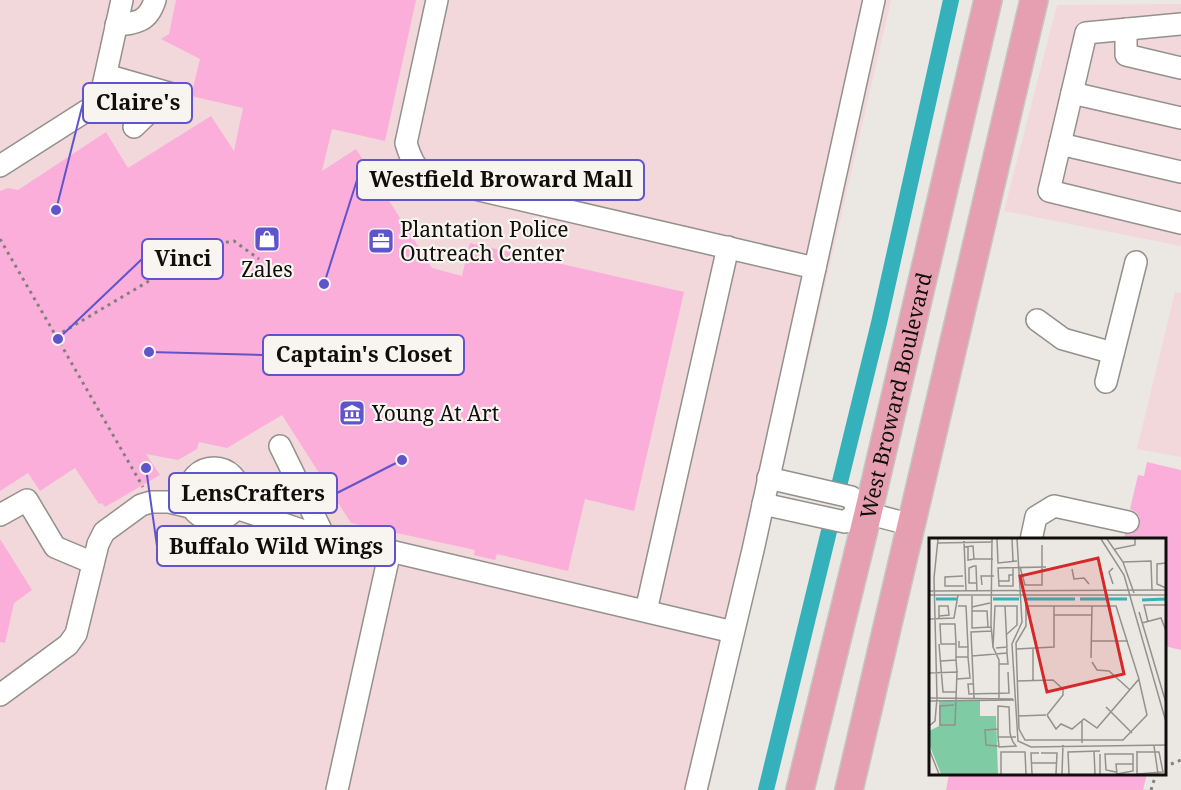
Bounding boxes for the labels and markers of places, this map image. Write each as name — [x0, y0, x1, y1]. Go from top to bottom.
callout: Claire's — [83, 83, 192, 123]
callout: Westfield Broward Mall — [357, 160, 644, 200]
place label: Plantation Police Outreach Center — [400, 215, 569, 267]
shop icon: Zales — [252, 224, 282, 254]
office icon: Plantation Police Outreach Center — [366, 226, 396, 256]
callout: Vinci — [142, 239, 223, 279]
place label: Zales — [241, 255, 293, 283]
callout: Captain's Closet — [263, 335, 464, 375]
museum icon: Young At Art — [337, 398, 367, 428]
place label: Young At Art — [371, 399, 499, 427]
callout: LensCrafters — [169, 473, 337, 513]
callout: Buffalo Wild Wings — [157, 526, 395, 566]

